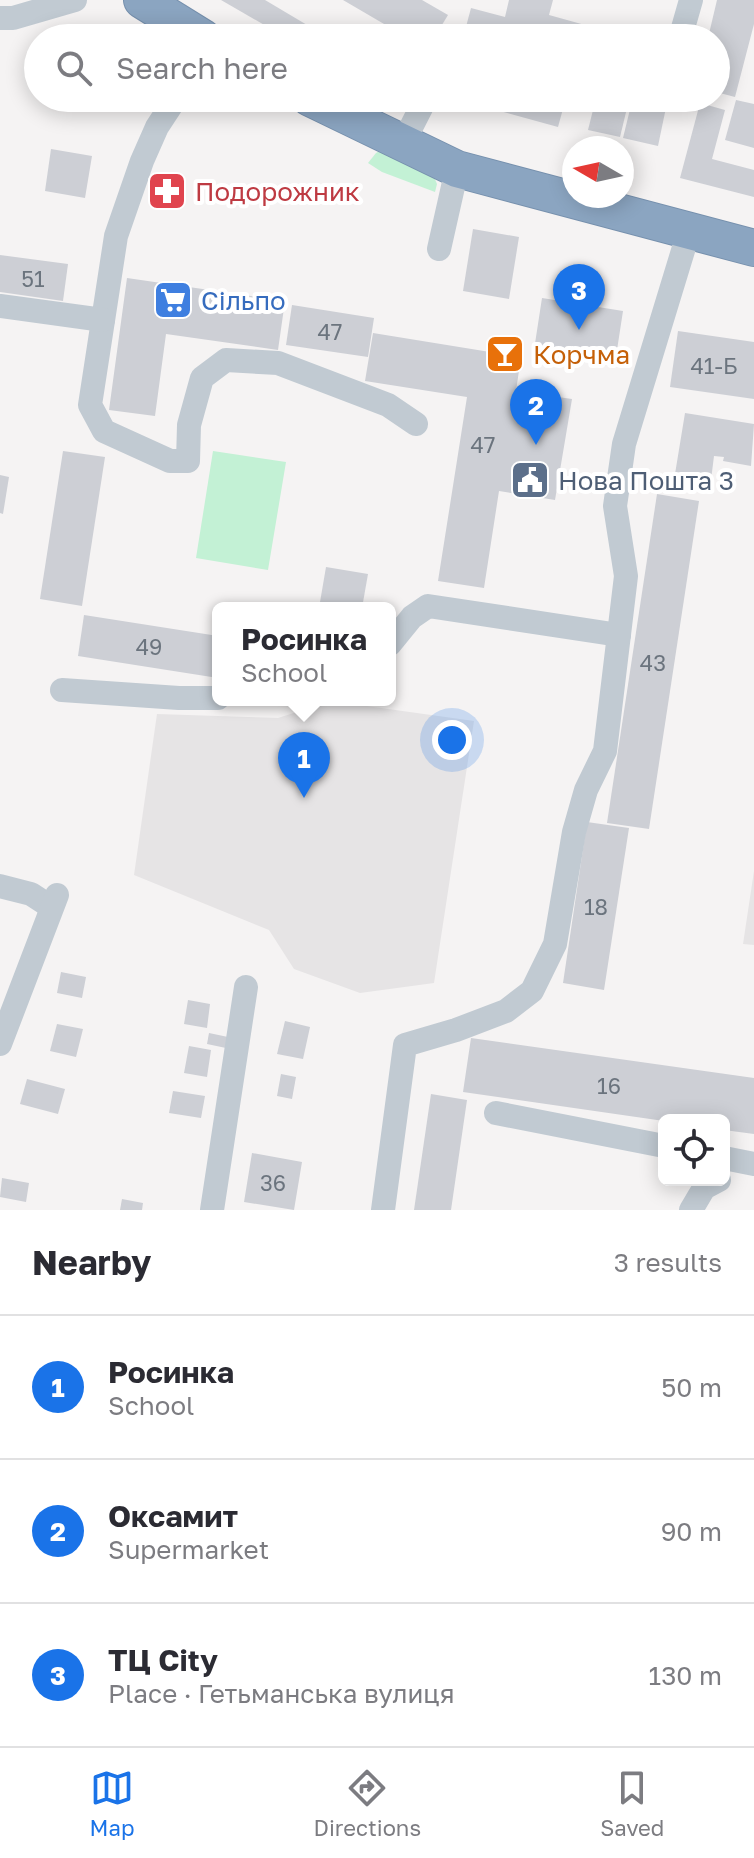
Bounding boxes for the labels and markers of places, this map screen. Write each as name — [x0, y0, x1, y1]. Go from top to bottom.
pharmacy icon: Подорожник — [146, 170, 188, 212]
place label: Подорожник — [195, 176, 360, 207]
pin: 3 — [553, 264, 605, 330]
supermarket icon: Сільпо — [152, 279, 194, 321]
place label: Сільпо — [201, 285, 286, 316]
bar icon: Корчма — [484, 333, 526, 375]
place label: Корчма — [533, 339, 630, 370]
pin: 2 — [510, 379, 562, 445]
public building icon: Нова Пошта 3 — [509, 459, 551, 501]
place label: Нова Пошта 3 — [558, 465, 734, 496]
pin: 1 — [278, 732, 330, 798]

